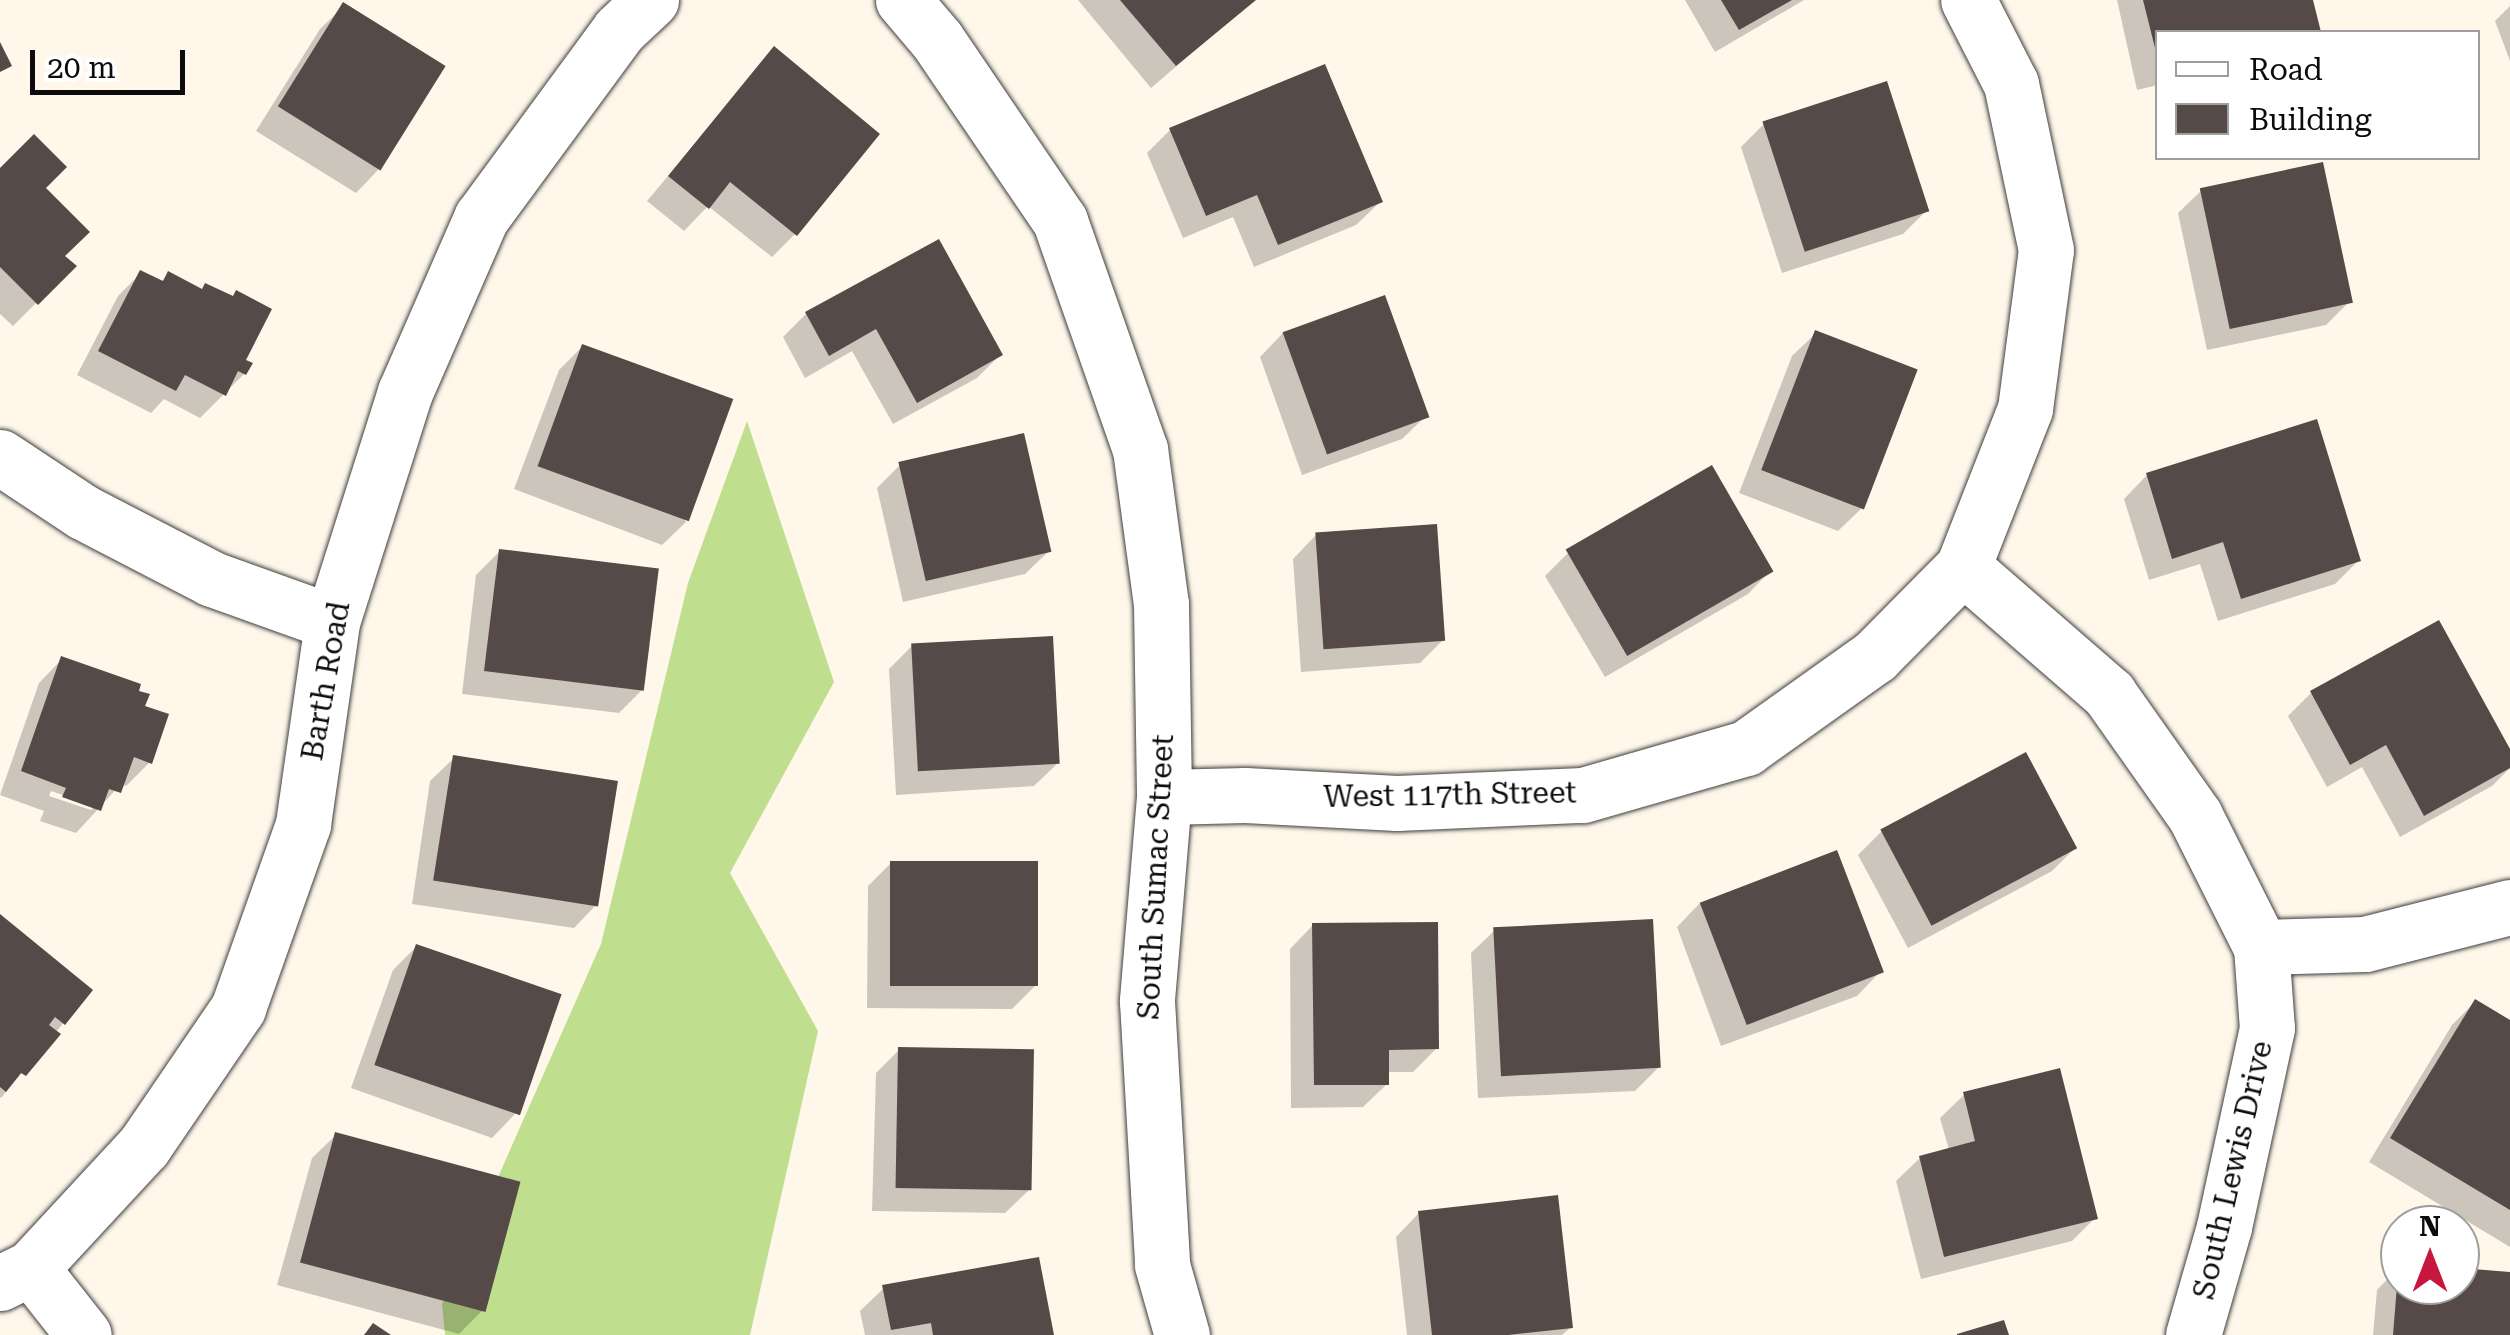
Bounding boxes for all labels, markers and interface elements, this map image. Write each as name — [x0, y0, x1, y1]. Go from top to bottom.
scale bar — [35, 30, 190, 92]
legend — [2155, 30, 2480, 160]
text: 20 m — [47, 50, 116, 85]
text: Road — [2249, 52, 2323, 87]
text: Building — [2249, 102, 2372, 137]
street label: Barth Road — [294, 599, 358, 763]
street label: South Sumac Street — [1131, 733, 1181, 1021]
street label: West 117th Street — [1323, 775, 1577, 815]
street label: South Lewis Drive — [2186, 1037, 2280, 1303]
north arrow — [2380, 1205, 2480, 1305]
text: N — [2419, 1210, 2441, 1243]

